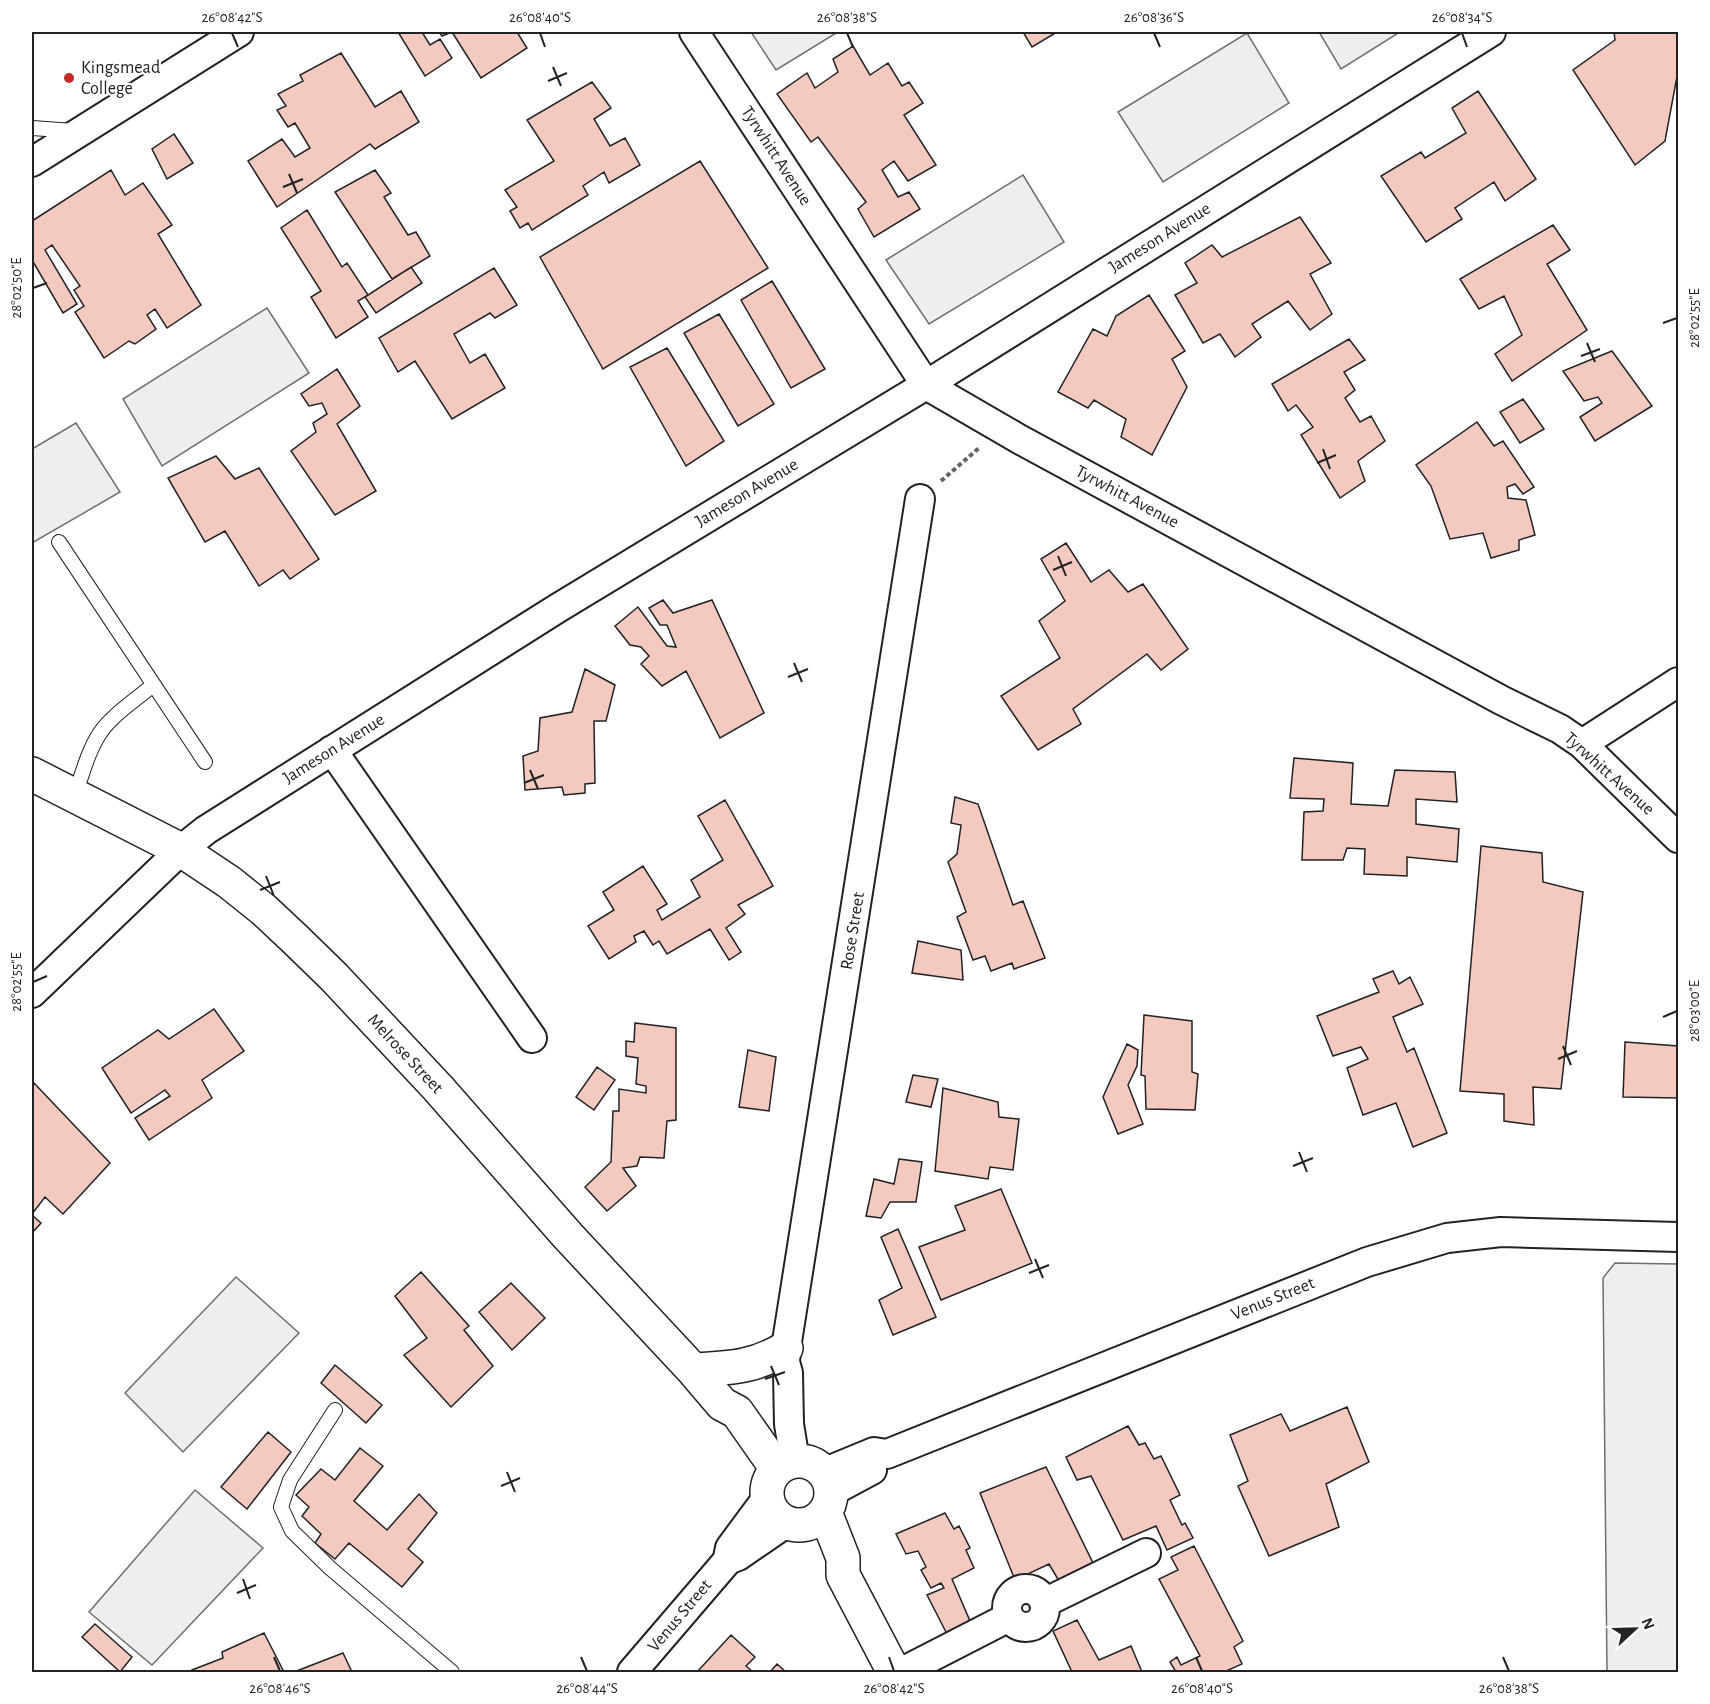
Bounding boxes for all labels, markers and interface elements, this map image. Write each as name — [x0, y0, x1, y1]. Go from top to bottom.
text: 26°08'42"S — [201, 10, 263, 25]
text: 26°08'40"S — [509, 10, 571, 25]
text: 26°08'38"S — [817, 10, 877, 25]
text: 26°08'36"S — [1124, 10, 1184, 25]
text: 26°08'34"S — [1432, 10, 1492, 25]
place label: Kingsmead College — [81, 59, 160, 98]
marker: Kingsmead College — [62, 71, 76, 85]
street label: Tyrwhitt Avenue — [737, 103, 815, 209]
street label: Jameson Avenue — [1106, 200, 1214, 276]
text: 28°02'50"E — [9, 257, 24, 319]
text: 28°02'55"E — [1687, 288, 1702, 348]
street label: Jameson Avenue — [693, 455, 801, 531]
street label: Tyrwhitt Avenue — [1072, 462, 1182, 532]
street label: Jameson Avenue — [280, 711, 388, 787]
street label: Tyrwhitt Avenue — [1561, 729, 1657, 819]
street label: Rose Street — [838, 891, 868, 971]
text: 28°02'55"E — [9, 952, 24, 1012]
text: 28°03'00"E — [1687, 980, 1702, 1042]
street label: Melrose Street — [364, 1011, 446, 1097]
street label: Venus Street — [1229, 1274, 1317, 1324]
street label: Venus Street — [645, 1576, 715, 1656]
north arrow — [1605, 1599, 1665, 1659]
text: N — [1638, 1616, 1657, 1632]
text: 26°08'46"S — [249, 1681, 311, 1696]
text: 26°08'44"S — [556, 1681, 618, 1696]
text: 26°08'42"S — [863, 1681, 925, 1696]
text: 26°08'40"S — [1171, 1681, 1233, 1696]
text: 26°08'38"S — [1479, 1681, 1539, 1696]

